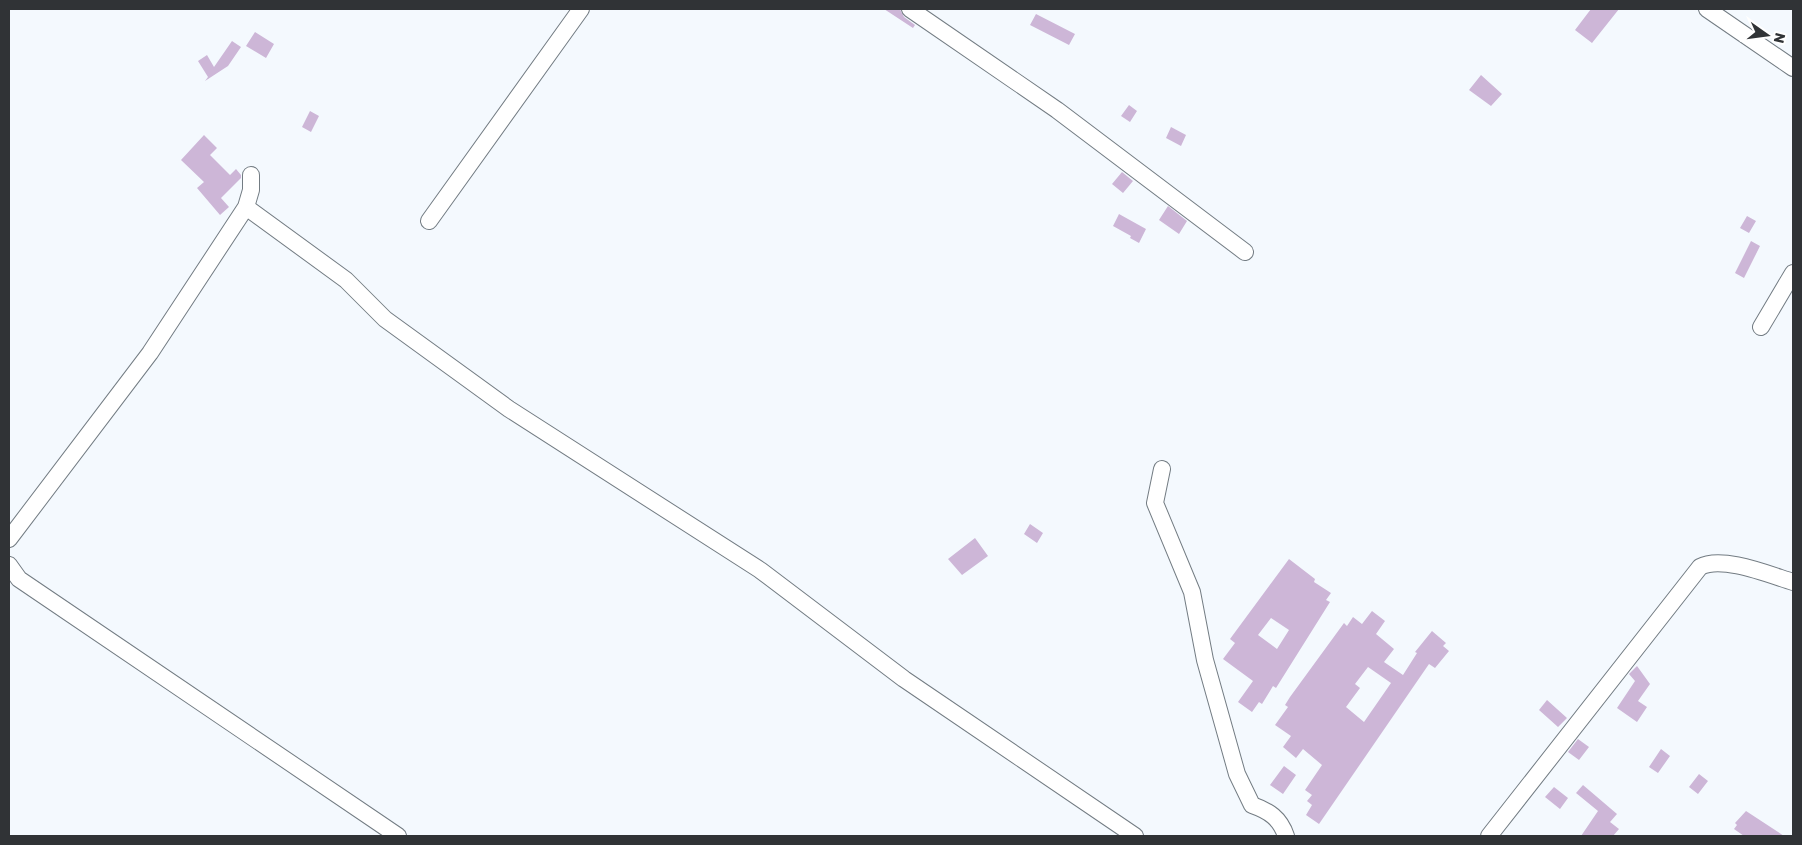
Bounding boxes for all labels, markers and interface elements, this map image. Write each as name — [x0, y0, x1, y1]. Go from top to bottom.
north arrow — [1742, 10, 1792, 60]
text: N — [1770, 31, 1789, 45]

